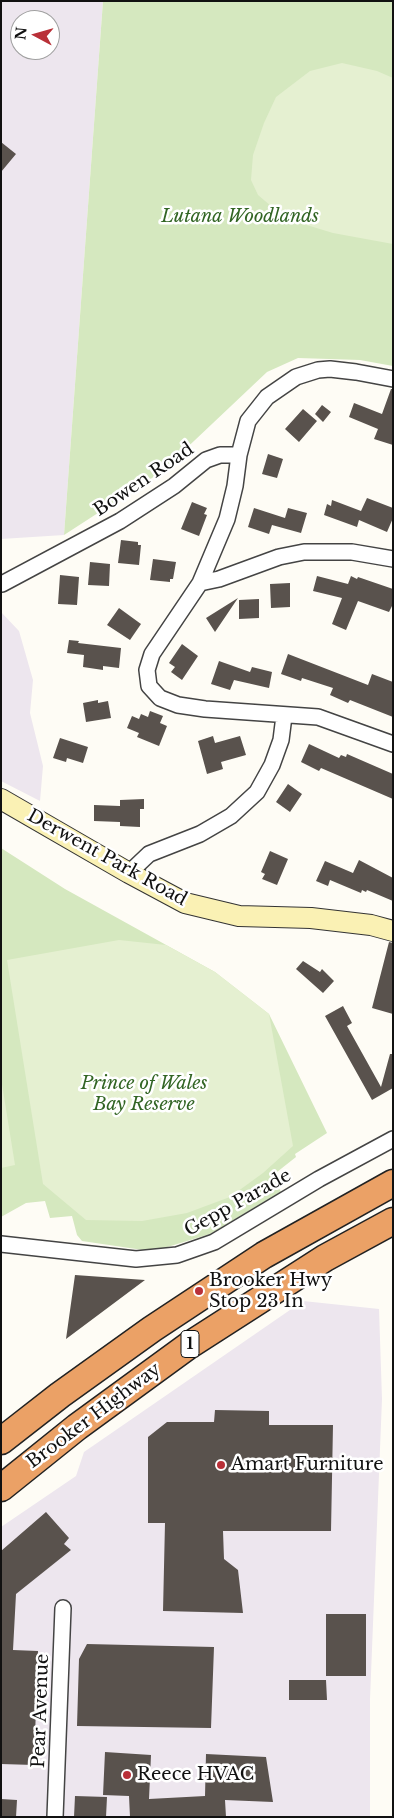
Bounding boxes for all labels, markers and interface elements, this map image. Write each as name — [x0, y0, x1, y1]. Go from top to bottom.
north arrow — [10, 10, 60, 60]
text: N — [11, 26, 31, 41]
park label: Lutana Woodlands — [161, 206, 319, 228]
street label: Bowen Road — [90, 439, 198, 521]
street label: Derwent Park Road — [23, 805, 191, 911]
park label: Prince of Wales Bay Reserve — [81, 1073, 207, 1116]
street label: Gepp Parade — [181, 1165, 295, 1241]
place label: Brooker Hwy Stop 23 In — [209, 1270, 332, 1312]
marker: Brooker Hwy Stop 23 In — [193, 1285, 205, 1297]
road number: 1 — [181, 1330, 199, 1358]
street label: Brooker Highway — [23, 1359, 165, 1473]
place label: Amart Furniture — [231, 1454, 384, 1476]
marker: Amart Furniture — [215, 1459, 227, 1471]
street label: Pear Avenue — [28, 1653, 54, 1769]
place label: Reece HVAC — [137, 1764, 254, 1786]
marker: Reece HVAC — [121, 1769, 133, 1781]

